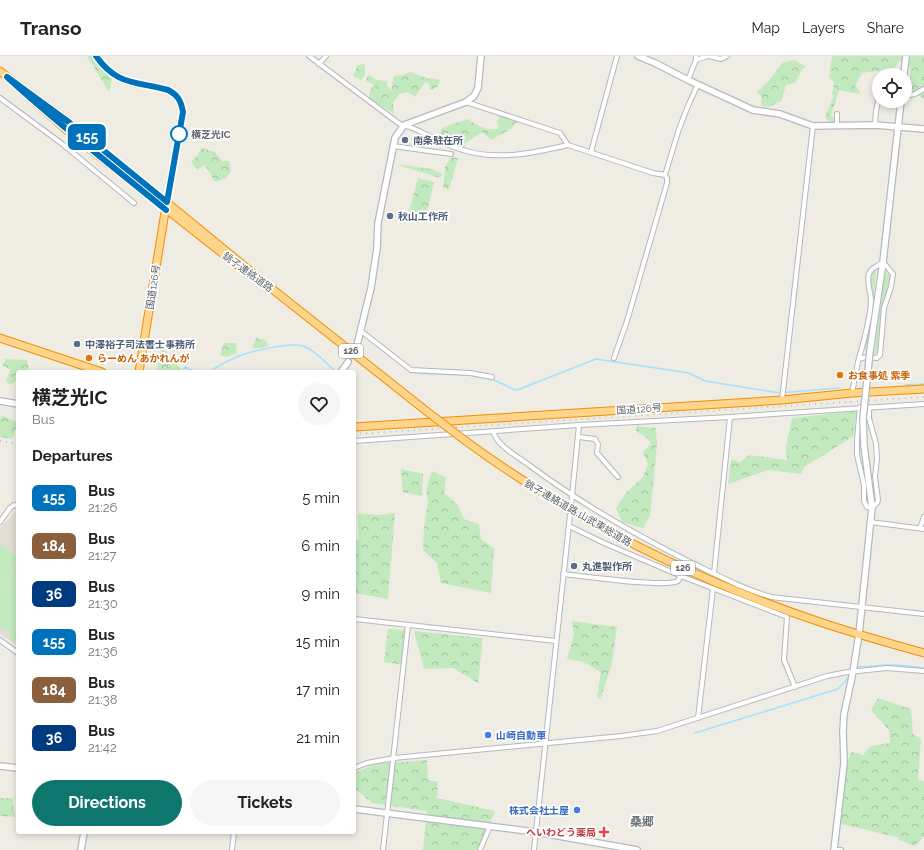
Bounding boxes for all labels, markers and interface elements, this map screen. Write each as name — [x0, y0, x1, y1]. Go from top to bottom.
text: Transo — [20, 17, 81, 39]
text: Map — [752, 20, 780, 36]
text: Layers — [802, 20, 845, 36]
text: Share — [867, 20, 904, 36]
map controls — [872, 68, 912, 108]
button: locate — [872, 68, 912, 108]
line badge: 155 — [64, 124, 110, 150]
marker: 横芝光IC — [170, 125, 188, 143]
text: 155 — [76, 129, 98, 145]
place label: 横芝光IC — [191, 129, 231, 140]
marker: 南条駐在所 — [400, 135, 410, 145]
place label: 南条駐在所 — [413, 135, 463, 146]
marker: 秋山工作所 — [385, 211, 395, 221]
place label: 秋山工作所 — [398, 211, 448, 222]
street label: 銚子連絡道路 — [220, 250, 276, 294]
street label: 国道126号 — [144, 264, 162, 310]
marker: 中澤裕子司法書士事務所 — [72, 339, 82, 349]
place label: 中澤裕子司法書士事務所 — [85, 339, 195, 350]
road number: 126 — [339, 344, 363, 358]
marker: らーめん あかれんが — [84, 353, 94, 363]
place label: らーめん あかれんが — [97, 353, 189, 364]
marker: お食事処 紫季 — [835, 370, 845, 380]
place label: お食事処 紫季 — [848, 370, 910, 381]
button: heart — [298, 383, 340, 425]
text: 横芝光IC — [32, 386, 107, 408]
street label: 国道126号 — [616, 402, 662, 416]
text: Bus — [32, 412, 55, 427]
text: Departures — [32, 447, 113, 465]
street label: 銚子連絡道路;山武東総道路 — [522, 478, 634, 548]
text: Bus — [88, 482, 115, 500]
text: 5 min — [302, 489, 340, 507]
text: 155 — [43, 490, 65, 506]
text: 21:26 — [88, 500, 117, 515]
text: Bus — [88, 530, 115, 548]
text: 6 min — [301, 537, 340, 555]
text: 184 — [42, 538, 66, 554]
text: 21:27 — [88, 548, 117, 563]
marker: 丸進製作所 — [569, 561, 579, 571]
place label: 丸進製作所 — [582, 561, 632, 572]
road number: 126 — [671, 561, 695, 575]
text: Bus — [88, 578, 115, 596]
text: 9 min — [302, 585, 340, 603]
text: 36 — [46, 586, 62, 602]
text: 21:30 — [88, 596, 118, 611]
text: Bus — [88, 626, 115, 644]
text: 15 min — [296, 633, 340, 651]
text: 155 — [43, 634, 65, 650]
text: 21:36 — [88, 644, 118, 659]
text: Bus — [88, 674, 115, 692]
text: 17 min — [296, 681, 340, 699]
text: 184 — [42, 682, 66, 698]
text: 21:38 — [88, 692, 117, 707]
text: Bus — [88, 722, 115, 740]
text: 21 min — [296, 729, 340, 747]
text: 36 — [46, 730, 62, 746]
marker: 山崎自動車 — [483, 730, 493, 740]
place label: 山崎自動車 — [496, 730, 546, 741]
text: 21:42 — [88, 740, 117, 755]
button: Directions — [32, 780, 182, 826]
button: Tickets — [190, 780, 340, 826]
place label: 株式会社土屋 — [509, 805, 569, 816]
marker: 株式会社土屋 — [572, 805, 582, 815]
district label: 桑郷 — [630, 815, 654, 829]
place label: へいわどう薬局 — [526, 827, 596, 838]
marker: へいわどう薬局 — [599, 827, 609, 837]

